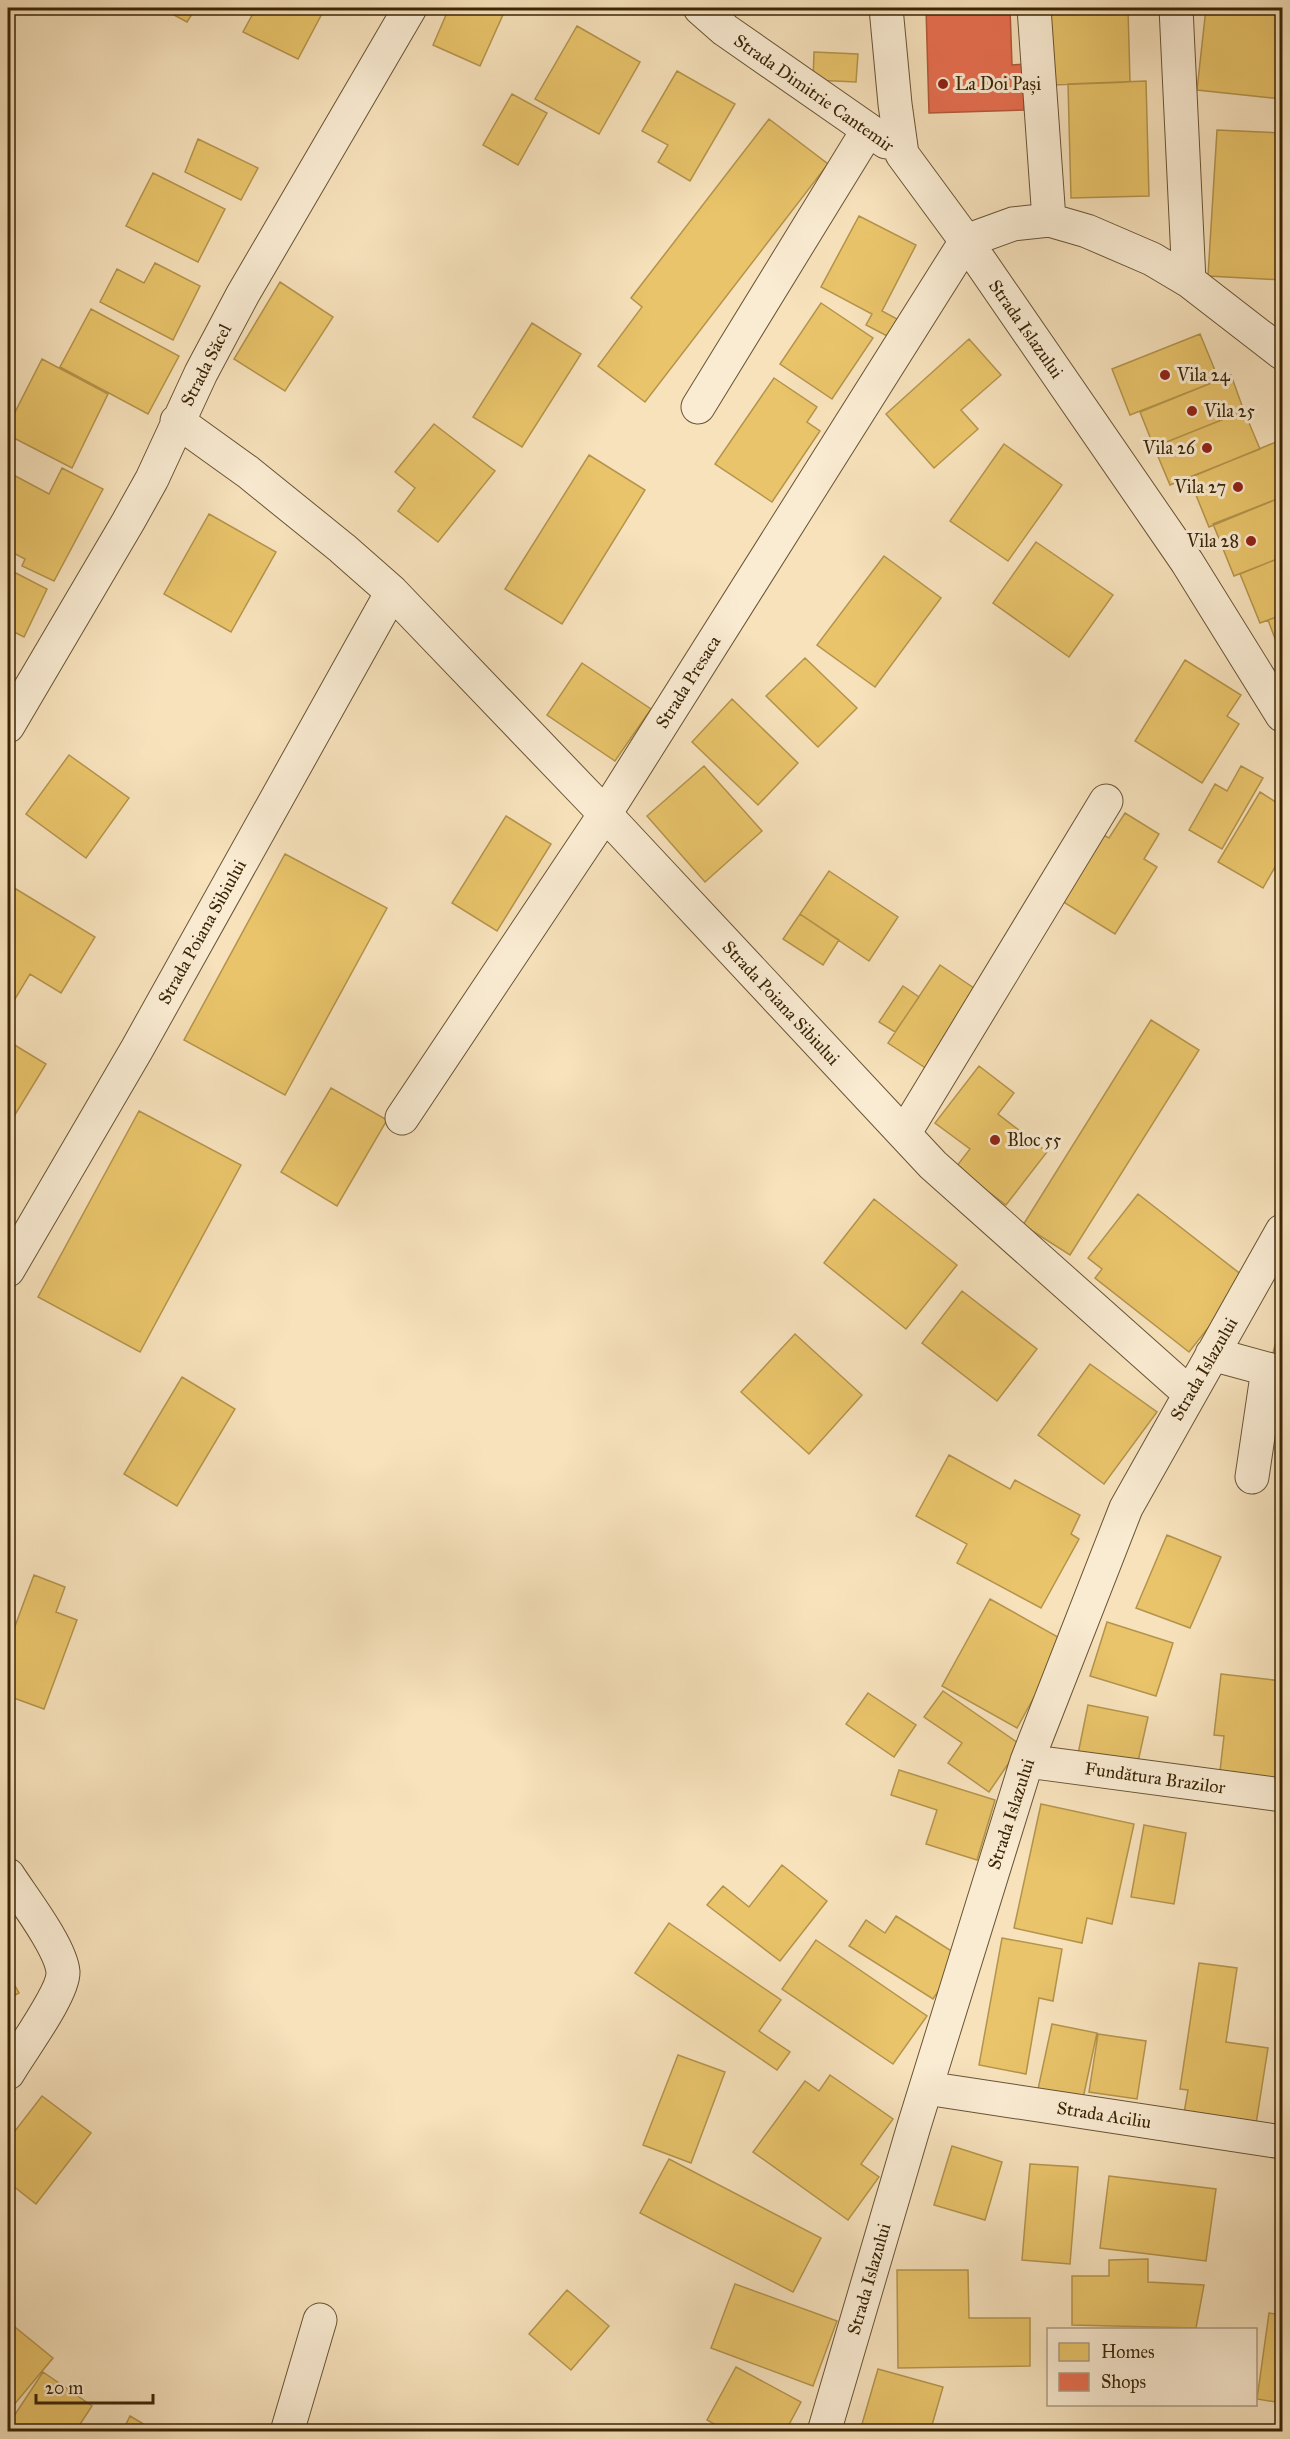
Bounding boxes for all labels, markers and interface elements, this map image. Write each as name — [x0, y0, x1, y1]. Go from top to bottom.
street label: Strada Dimitrie Cantemir — [730, 29, 898, 157]
place label: La Doi Pași — [955, 73, 1041, 95]
marker: La Doi Pași — [936, 77, 950, 91]
street label: Strada Islazului — [984, 275, 1068, 383]
street label: Strada Săcel — [176, 320, 236, 410]
place label: Vila 24 — [1176, 364, 1231, 386]
marker: Vila 24 — [1158, 368, 1172, 382]
place label: Vila 25 — [1203, 400, 1256, 422]
marker: Vila 25 — [1185, 404, 1199, 418]
place label: Vila 26 — [1142, 437, 1196, 459]
marker: Vila 26 — [1200, 441, 1214, 455]
place label: Vila 27 — [1173, 476, 1226, 498]
marker: Vila 27 — [1231, 480, 1245, 494]
place label: Vila 28 — [1186, 530, 1239, 552]
marker: Vila 28 — [1244, 534, 1258, 548]
street label: Strada Presaca — [651, 631, 725, 732]
street label: Strada Poiana Sibiului — [153, 856, 251, 1008]
street label: Strada Poiana Sibiului — [718, 936, 844, 1070]
place label: Bloc 55 — [1007, 1129, 1062, 1151]
marker: Bloc 55 — [988, 1133, 1002, 1147]
street label: Strada Islazului — [1166, 1313, 1242, 1424]
street label: Strada Islazului — [983, 1756, 1039, 1872]
street label: Fundătura Brazilor — [1083, 1757, 1227, 1799]
street label: Strada Aciliu — [1055, 2097, 1153, 2133]
street label: Strada Islazului — [843, 2220, 895, 2337]
legend — [1047, 2328, 1257, 2406]
text: Homes — [1101, 2341, 1155, 2363]
scale bar — [36, 2367, 153, 2405]
text: Shops — [1101, 2371, 1146, 2393]
text: 20 m — [45, 2377, 83, 2399]

